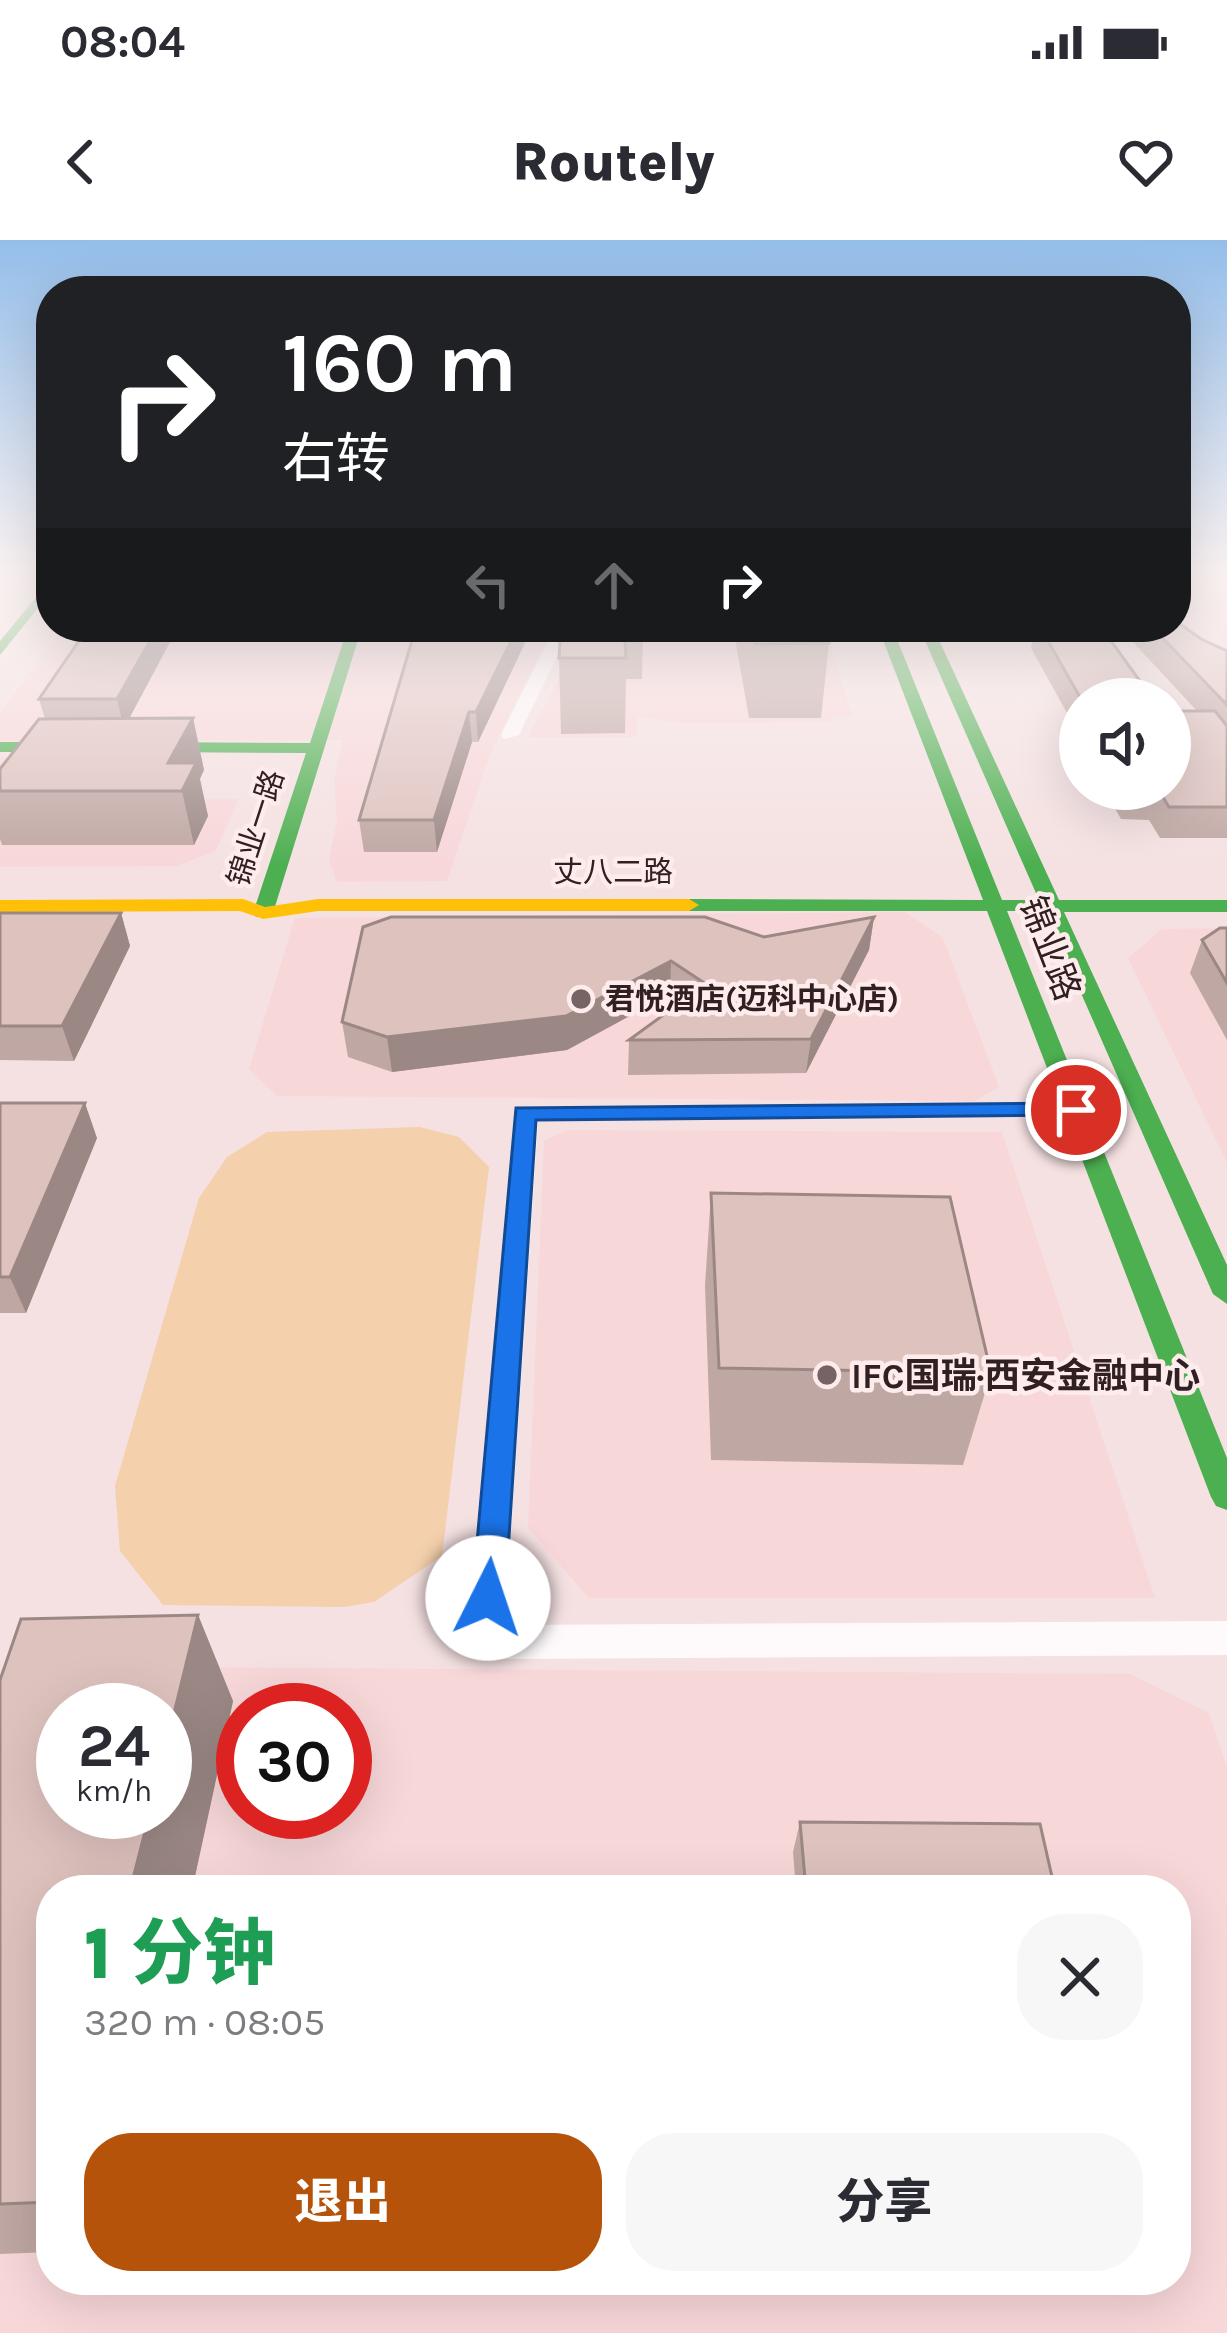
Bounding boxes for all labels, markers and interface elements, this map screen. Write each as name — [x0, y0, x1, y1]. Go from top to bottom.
text: 08:04 — [60, 16, 185, 68]
icon: back — [48, 129, 114, 195]
icon: heart — [1113, 129, 1179, 195]
text: Routely — [512, 130, 715, 194]
text: 160 m — [282, 314, 517, 412]
icon: right — [84, 324, 240, 480]
text: 右转 — [282, 427, 390, 491]
icon: left — [455, 552, 521, 618]
icon: ahead — [581, 552, 647, 618]
icon: right — [707, 552, 773, 618]
map controls — [1059, 678, 1191, 810]
button: sound — [1059, 678, 1191, 810]
street label: 锦业一路 — [220, 765, 292, 891]
street label: 丈八二路 — [553, 854, 673, 890]
street label: 锦业路 — [1011, 890, 1089, 1006]
place label: 君悦酒店(迈科中心店) — [605, 981, 899, 1017]
marker: 君悦酒店(迈科中心店) — [568, 986, 594, 1012]
pin — [1025, 1059, 1127, 1161]
icon: arrive — [1043, 1077, 1109, 1143]
place label: IFC国瑞·西安金融中心 — [851, 1355, 1200, 1397]
marker: IFC国瑞·西安金融中心 — [814, 1362, 840, 1388]
position arrow — [425, 1535, 551, 1661]
speed limit sign: 30 — [216, 1683, 372, 1839]
text: 24 — [78, 1711, 150, 1781]
text: km/h — [76, 1773, 152, 1809]
text: 1 分钟 — [84, 1912, 275, 1996]
button: close — [1017, 1914, 1143, 2040]
text: 320 m · 08:05 — [84, 1999, 325, 2045]
button: 退出 — [84, 2133, 602, 2271]
button: 分享 — [626, 2133, 1143, 2271]

